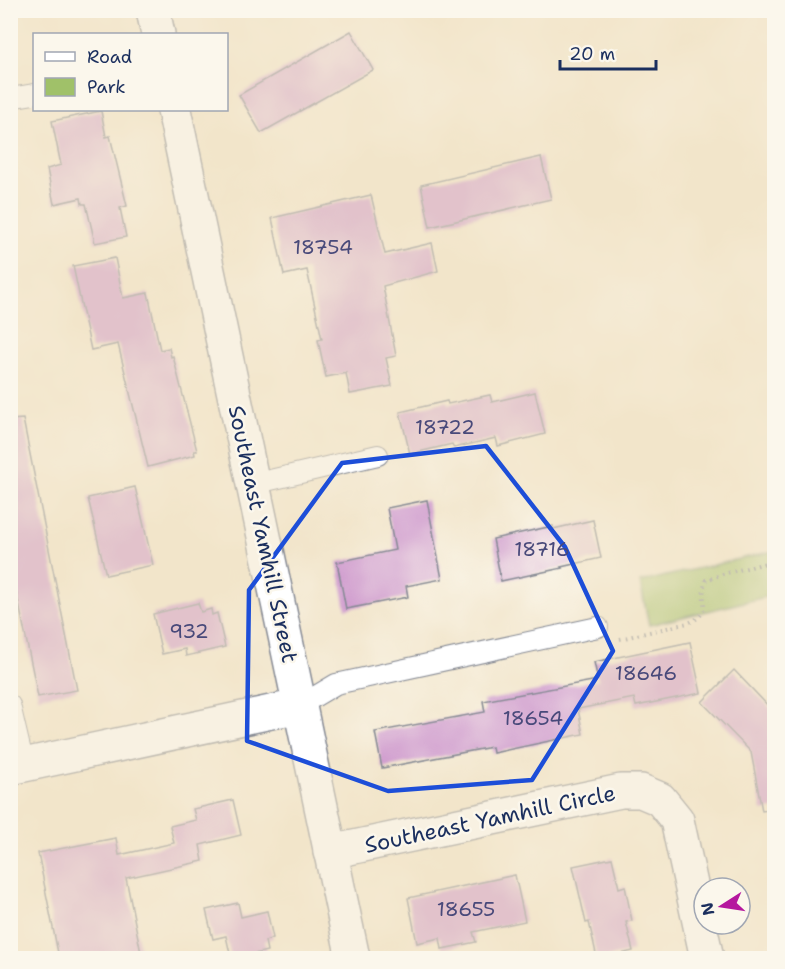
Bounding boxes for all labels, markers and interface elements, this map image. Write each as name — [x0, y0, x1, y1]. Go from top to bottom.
legend — [33, 33, 228, 111]
scale bar — [560, 33, 656, 71]
text: 20 m — [569, 42, 615, 66]
text: Road — [87, 45, 132, 69]
text: Park — [87, 75, 126, 99]
house number: 18754 — [293, 234, 353, 260]
street label: Southeast Yamhill Street — [222, 403, 304, 665]
house number: 18722 — [415, 414, 475, 440]
house number: 18716 — [514, 536, 570, 562]
house number: 932 — [169, 618, 209, 644]
house number: 18646 — [615, 660, 677, 686]
house number: 18654 — [503, 705, 563, 731]
street label: Southeast Yamhill Circle — [362, 778, 618, 860]
north arrow — [692, 876, 752, 936]
house number: 18655 — [437, 896, 495, 922]
text: N — [696, 901, 719, 917]

